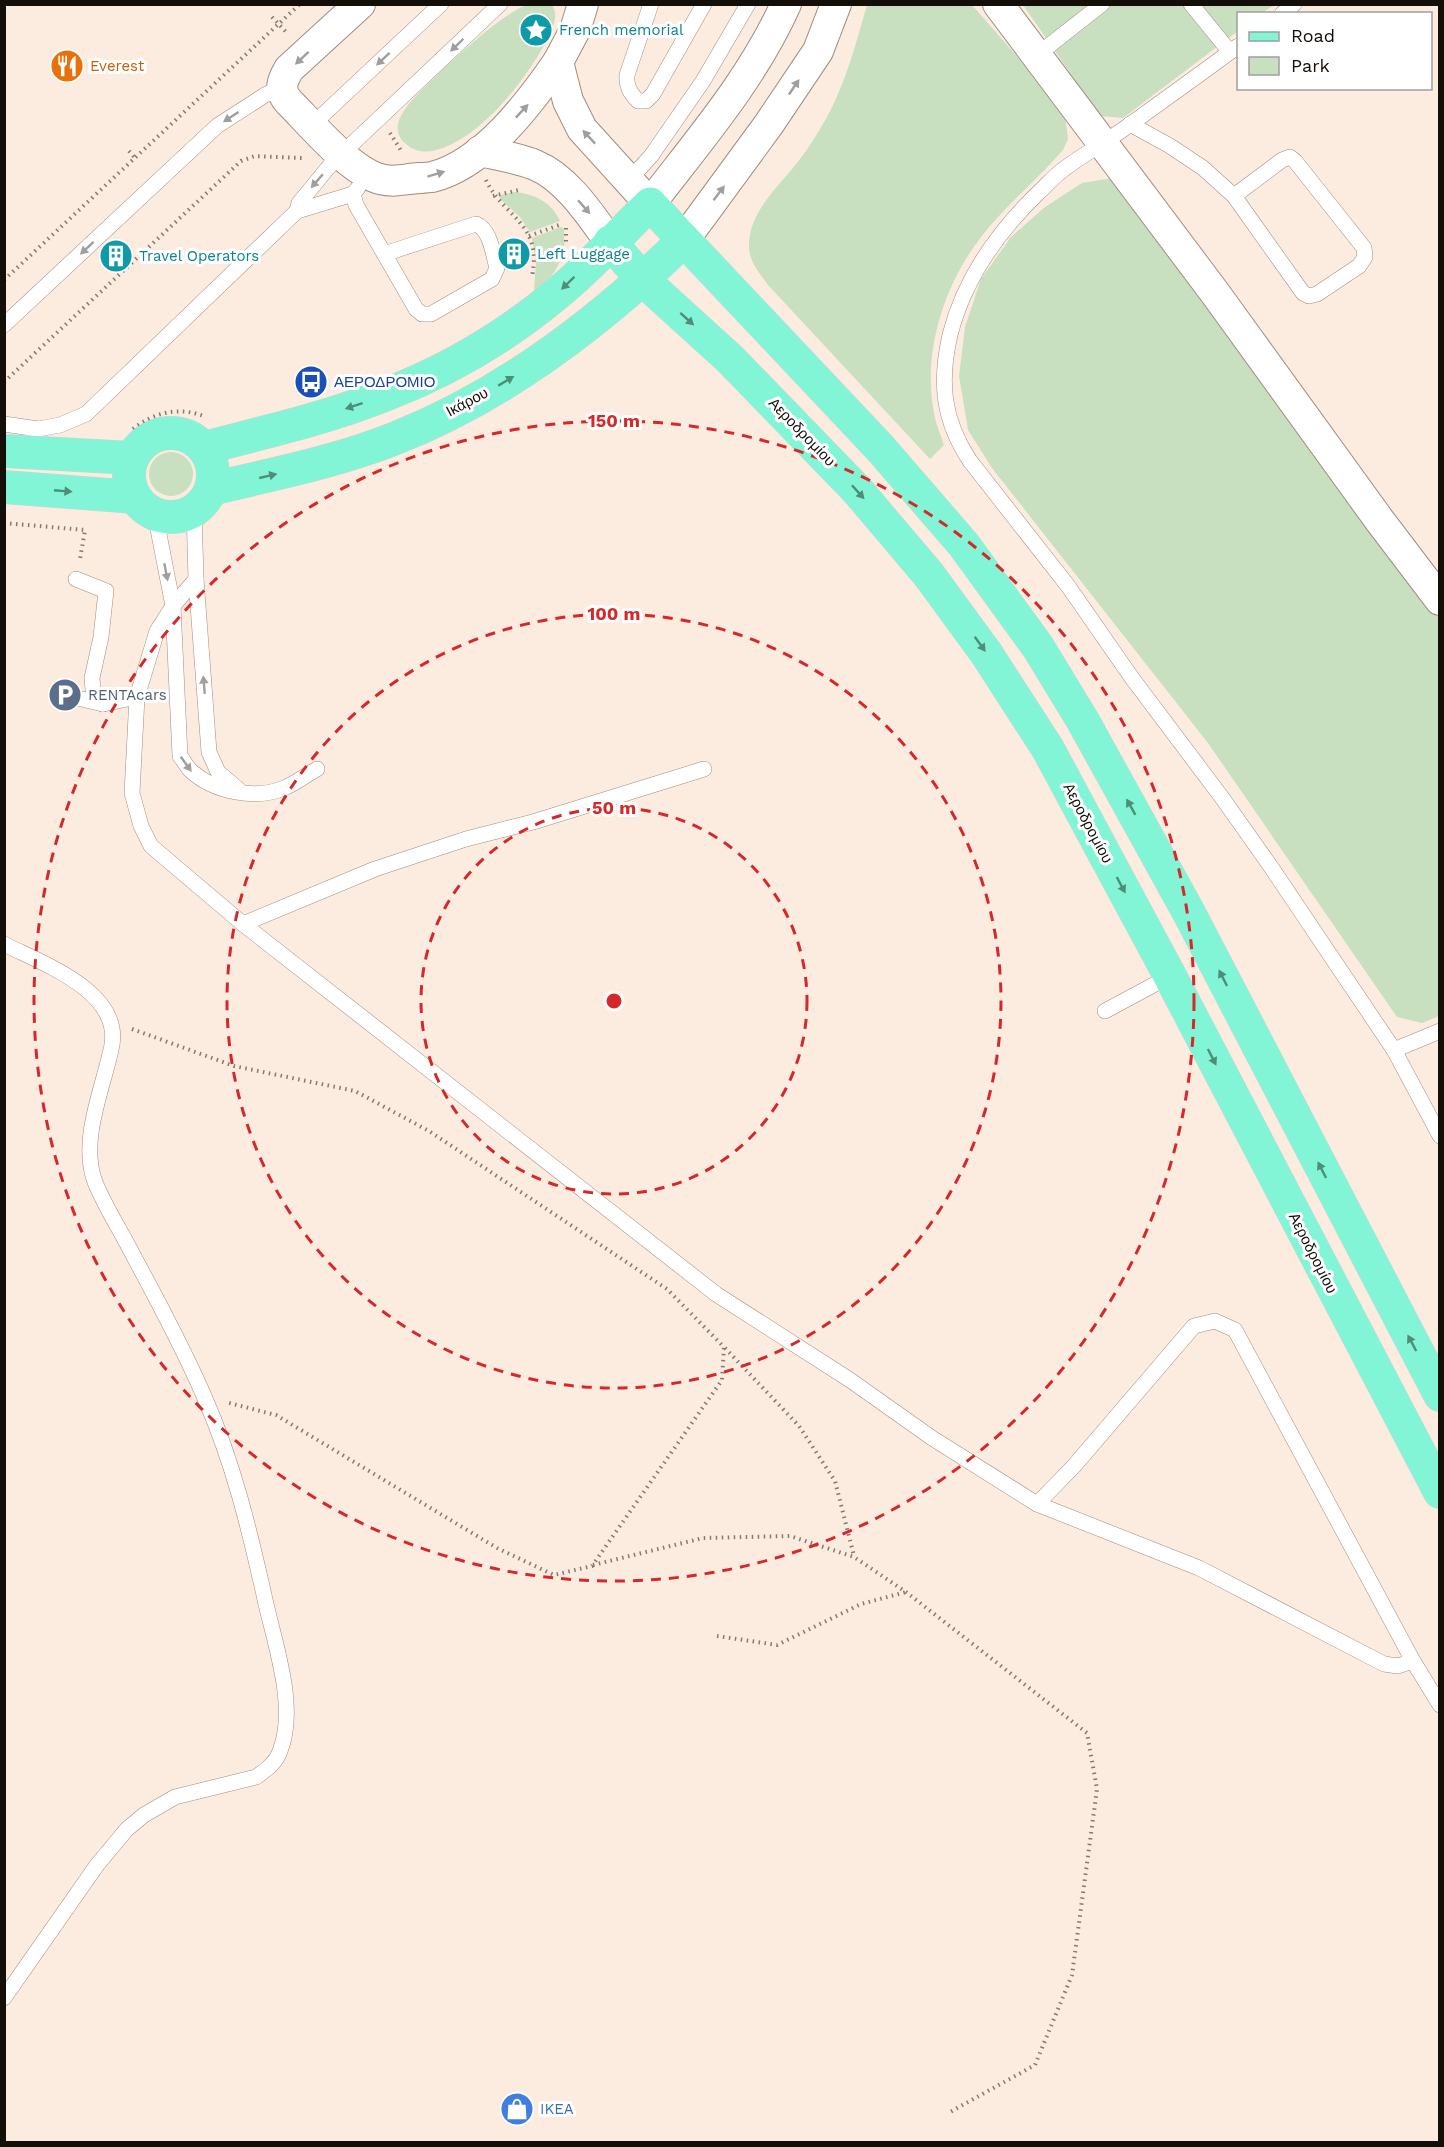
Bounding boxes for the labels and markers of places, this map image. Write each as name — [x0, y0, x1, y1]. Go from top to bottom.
place icon: French memorial — [518, 12, 554, 48]
place label: French memorial — [559, 21, 684, 39]
restaurant icon: Everest — [49, 48, 85, 84]
place label: Everest — [90, 57, 145, 75]
building icon: Left Luggage — [496, 236, 532, 272]
building icon: Travel Operators — [98, 238, 134, 274]
place label: Left Luggage — [537, 245, 630, 263]
place label: Travel Operators — [139, 247, 259, 265]
bus stop icon: ΑΕΡΟΔΡΟΜΙΟ — [293, 364, 329, 400]
place label: ΑΕΡΟΔΡΟΜΙΟ — [334, 373, 435, 391]
parking icon: RENTAcars — [47, 677, 83, 713]
place label: RENTAcars — [88, 686, 167, 704]
centre of rings — [604, 991, 624, 1011]
shop icon: IKEA — [499, 2091, 535, 2127]
place label: IKEA — [540, 2100, 574, 2118]

